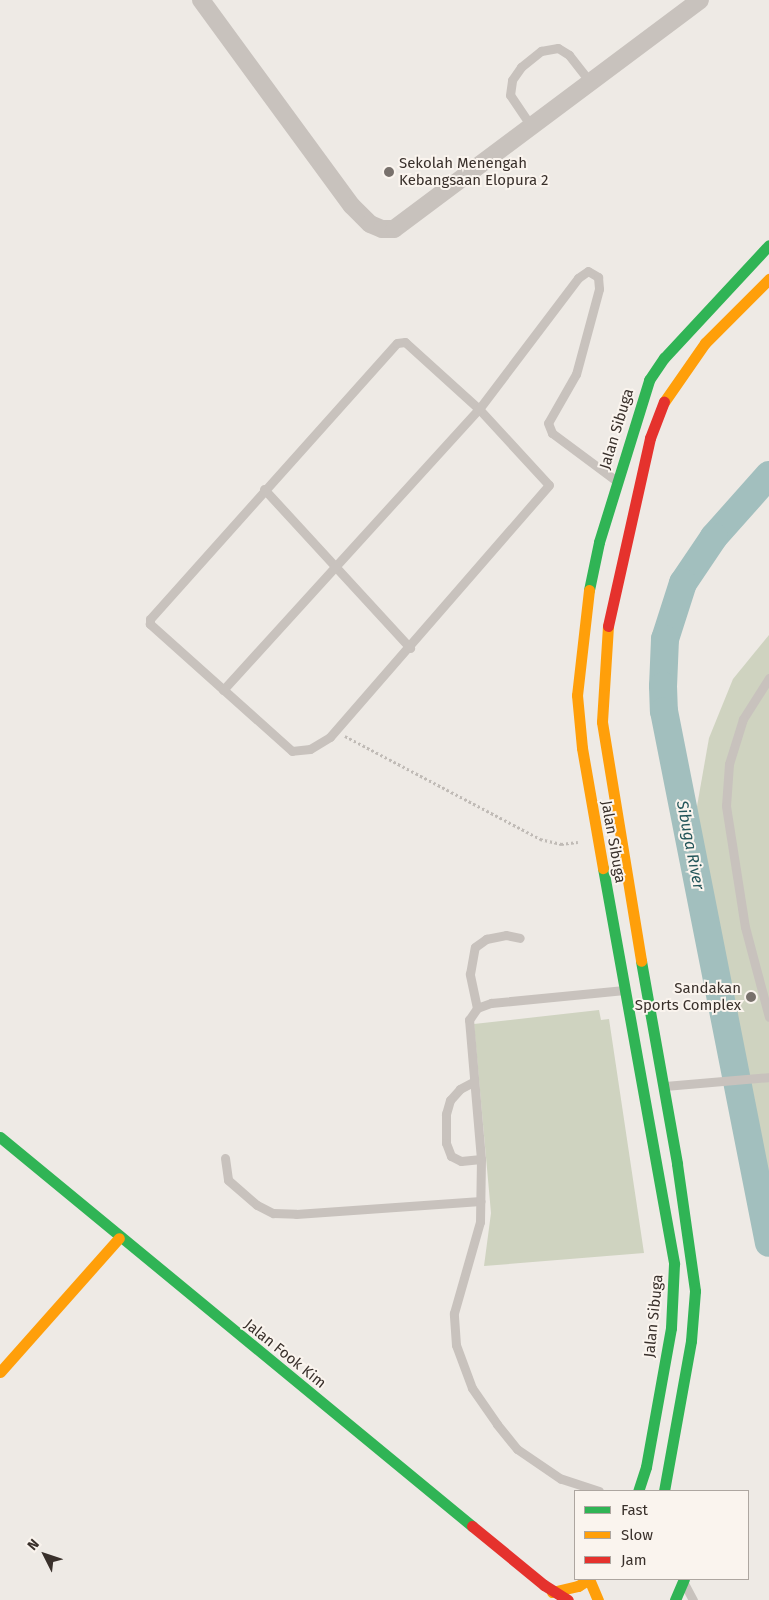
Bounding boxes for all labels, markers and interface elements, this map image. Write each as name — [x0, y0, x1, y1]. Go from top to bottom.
place label: Sekolah Menengah Kebangsaan Elopura 2 — [399, 154, 549, 189]
marker: Sekolah Menengah Kebangsaan Elopura 2 — [383, 166, 395, 178]
street label: Jalan Sibuga — [596, 386, 638, 472]
street label: Jalan Sibuga — [597, 799, 629, 885]
water label: Sibuga River — [672, 799, 708, 891]
place label: Sandakan Sports Complex — [635, 979, 741, 1014]
marker: Sandakan Sports Complex — [745, 991, 757, 1003]
street label: Jalan Sibuga — [641, 1274, 667, 1358]
street label: Jalan Fook Kim — [241, 1316, 329, 1392]
legend — [574, 1490, 749, 1580]
text: Fast — [621, 1501, 648, 1519]
text: Slow — [621, 1526, 653, 1544]
north arrow — [20, 1530, 70, 1580]
text: N — [24, 1536, 43, 1554]
text: Jam — [621, 1551, 647, 1569]

